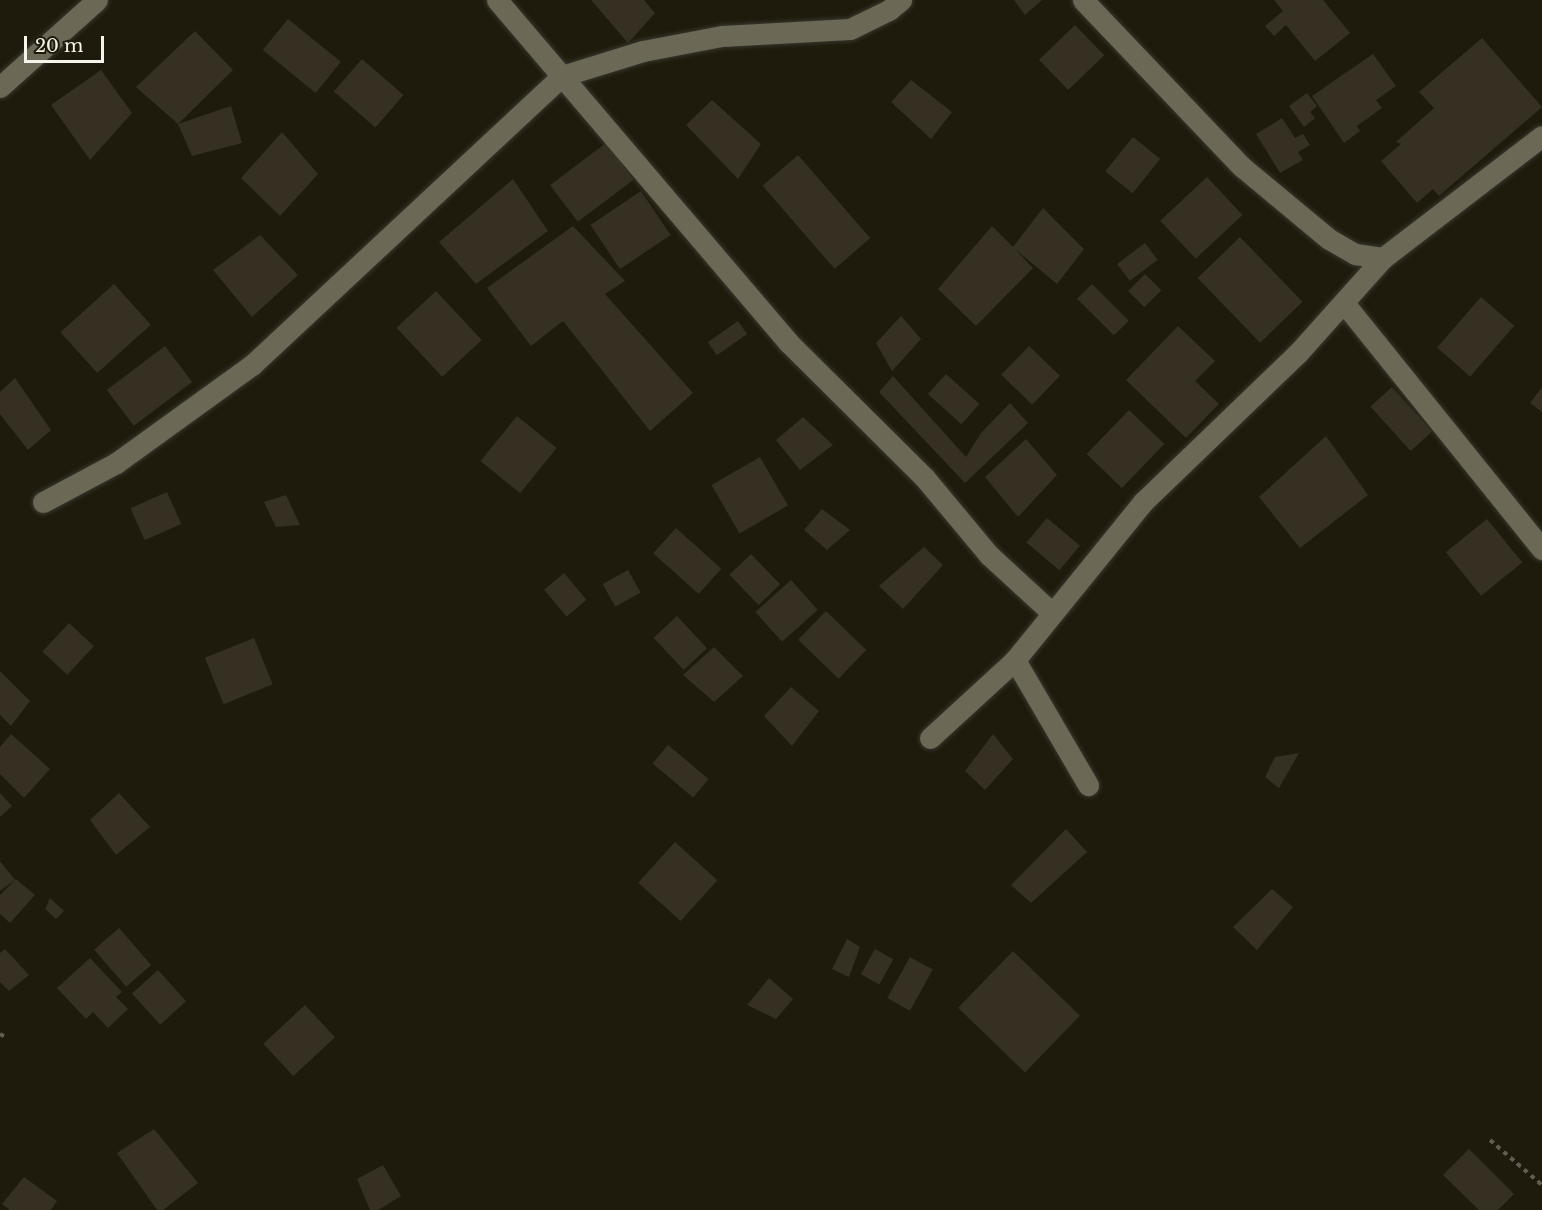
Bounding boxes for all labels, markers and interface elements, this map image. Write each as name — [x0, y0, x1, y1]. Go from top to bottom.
scale bar — [27, 24, 106, 62]
text: 20 m — [35, 35, 83, 57]

